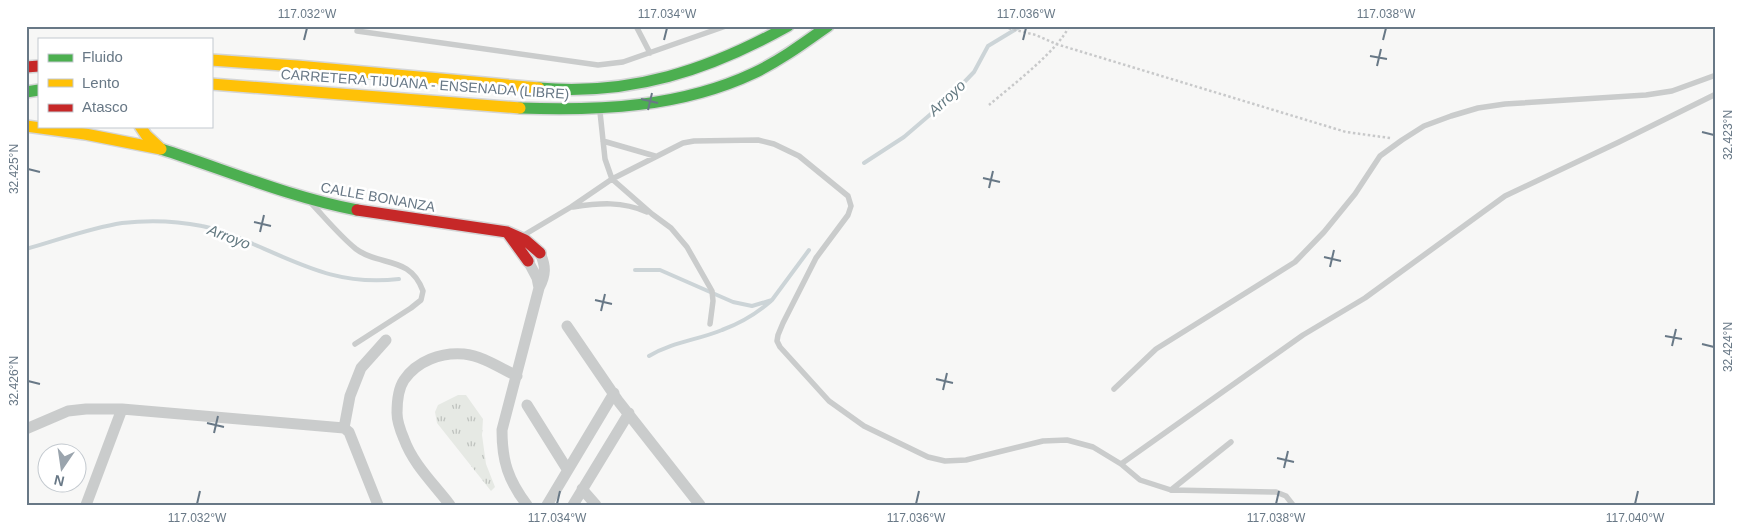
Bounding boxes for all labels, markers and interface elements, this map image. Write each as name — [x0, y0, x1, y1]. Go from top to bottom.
text: 117.032°W — [278, 7, 337, 21]
text: 117.034°W — [638, 7, 697, 21]
text: 117.036°W — [997, 7, 1056, 21]
text: 117.038°W — [1357, 7, 1416, 21]
legend — [38, 38, 212, 128]
text: Fluido — [82, 48, 123, 65]
street label: CARRETERA TIJUANA - ENSENADA (LIBRE) — [280, 66, 570, 102]
text: Lento — [82, 74, 120, 91]
water label: Arroyo — [924, 76, 969, 120]
text: Atasco — [82, 98, 128, 115]
text: 32.423°N — [1721, 110, 1735, 160]
text: 32.425°N — [7, 144, 21, 194]
street label: CALLE BONANZA — [320, 179, 437, 215]
water label: Arroyo — [205, 220, 253, 252]
text: 32.424°N — [1721, 322, 1735, 372]
text: 32.426°N — [7, 356, 21, 406]
north arrow — [38, 444, 88, 494]
text: N — [52, 472, 66, 490]
text: 117.032°W — [168, 511, 227, 525]
text: 117.034°W — [528, 511, 587, 525]
text: 117.036°W — [887, 511, 946, 525]
text: 117.038°W — [1247, 511, 1306, 525]
text: 117.040°W — [1606, 511, 1665, 525]

